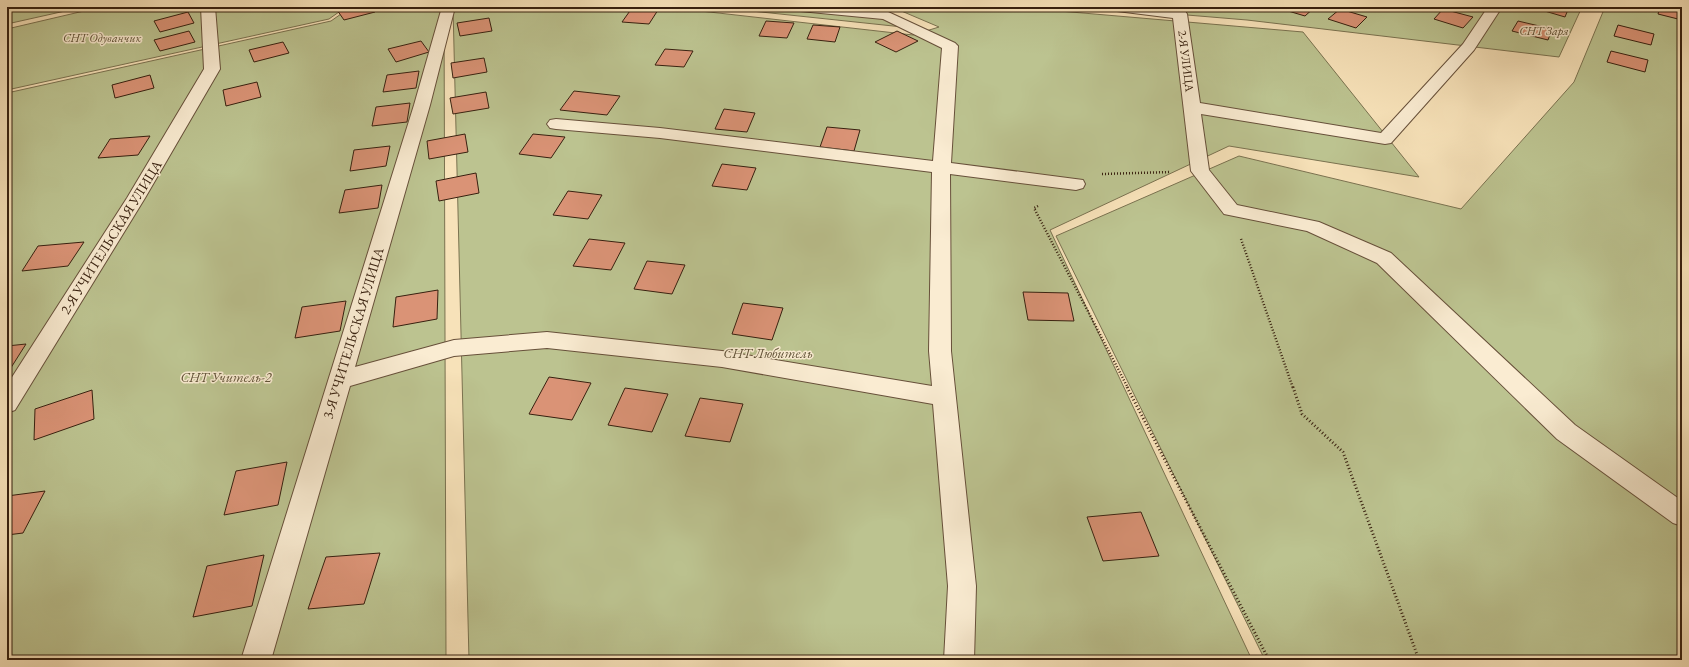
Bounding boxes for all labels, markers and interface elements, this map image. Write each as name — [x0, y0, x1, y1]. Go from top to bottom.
park label: СНТ Заря — [1519, 23, 1569, 39]
street label: 2-Я УЛИЦА — [1174, 29, 1198, 93]
park label: СНТ Одуванчик — [63, 30, 141, 46]
street label: 2-Я УЧИТЕЛЬСКАЯ УЛИЦА — [56, 156, 166, 317]
street label: 3-Я УЧИТЕЛЬСКАЯ УЛИЦА — [318, 245, 388, 421]
park label: СНТ Любитель — [723, 344, 813, 362]
park label: СНТ Учитель-2 — [180, 368, 273, 386]

